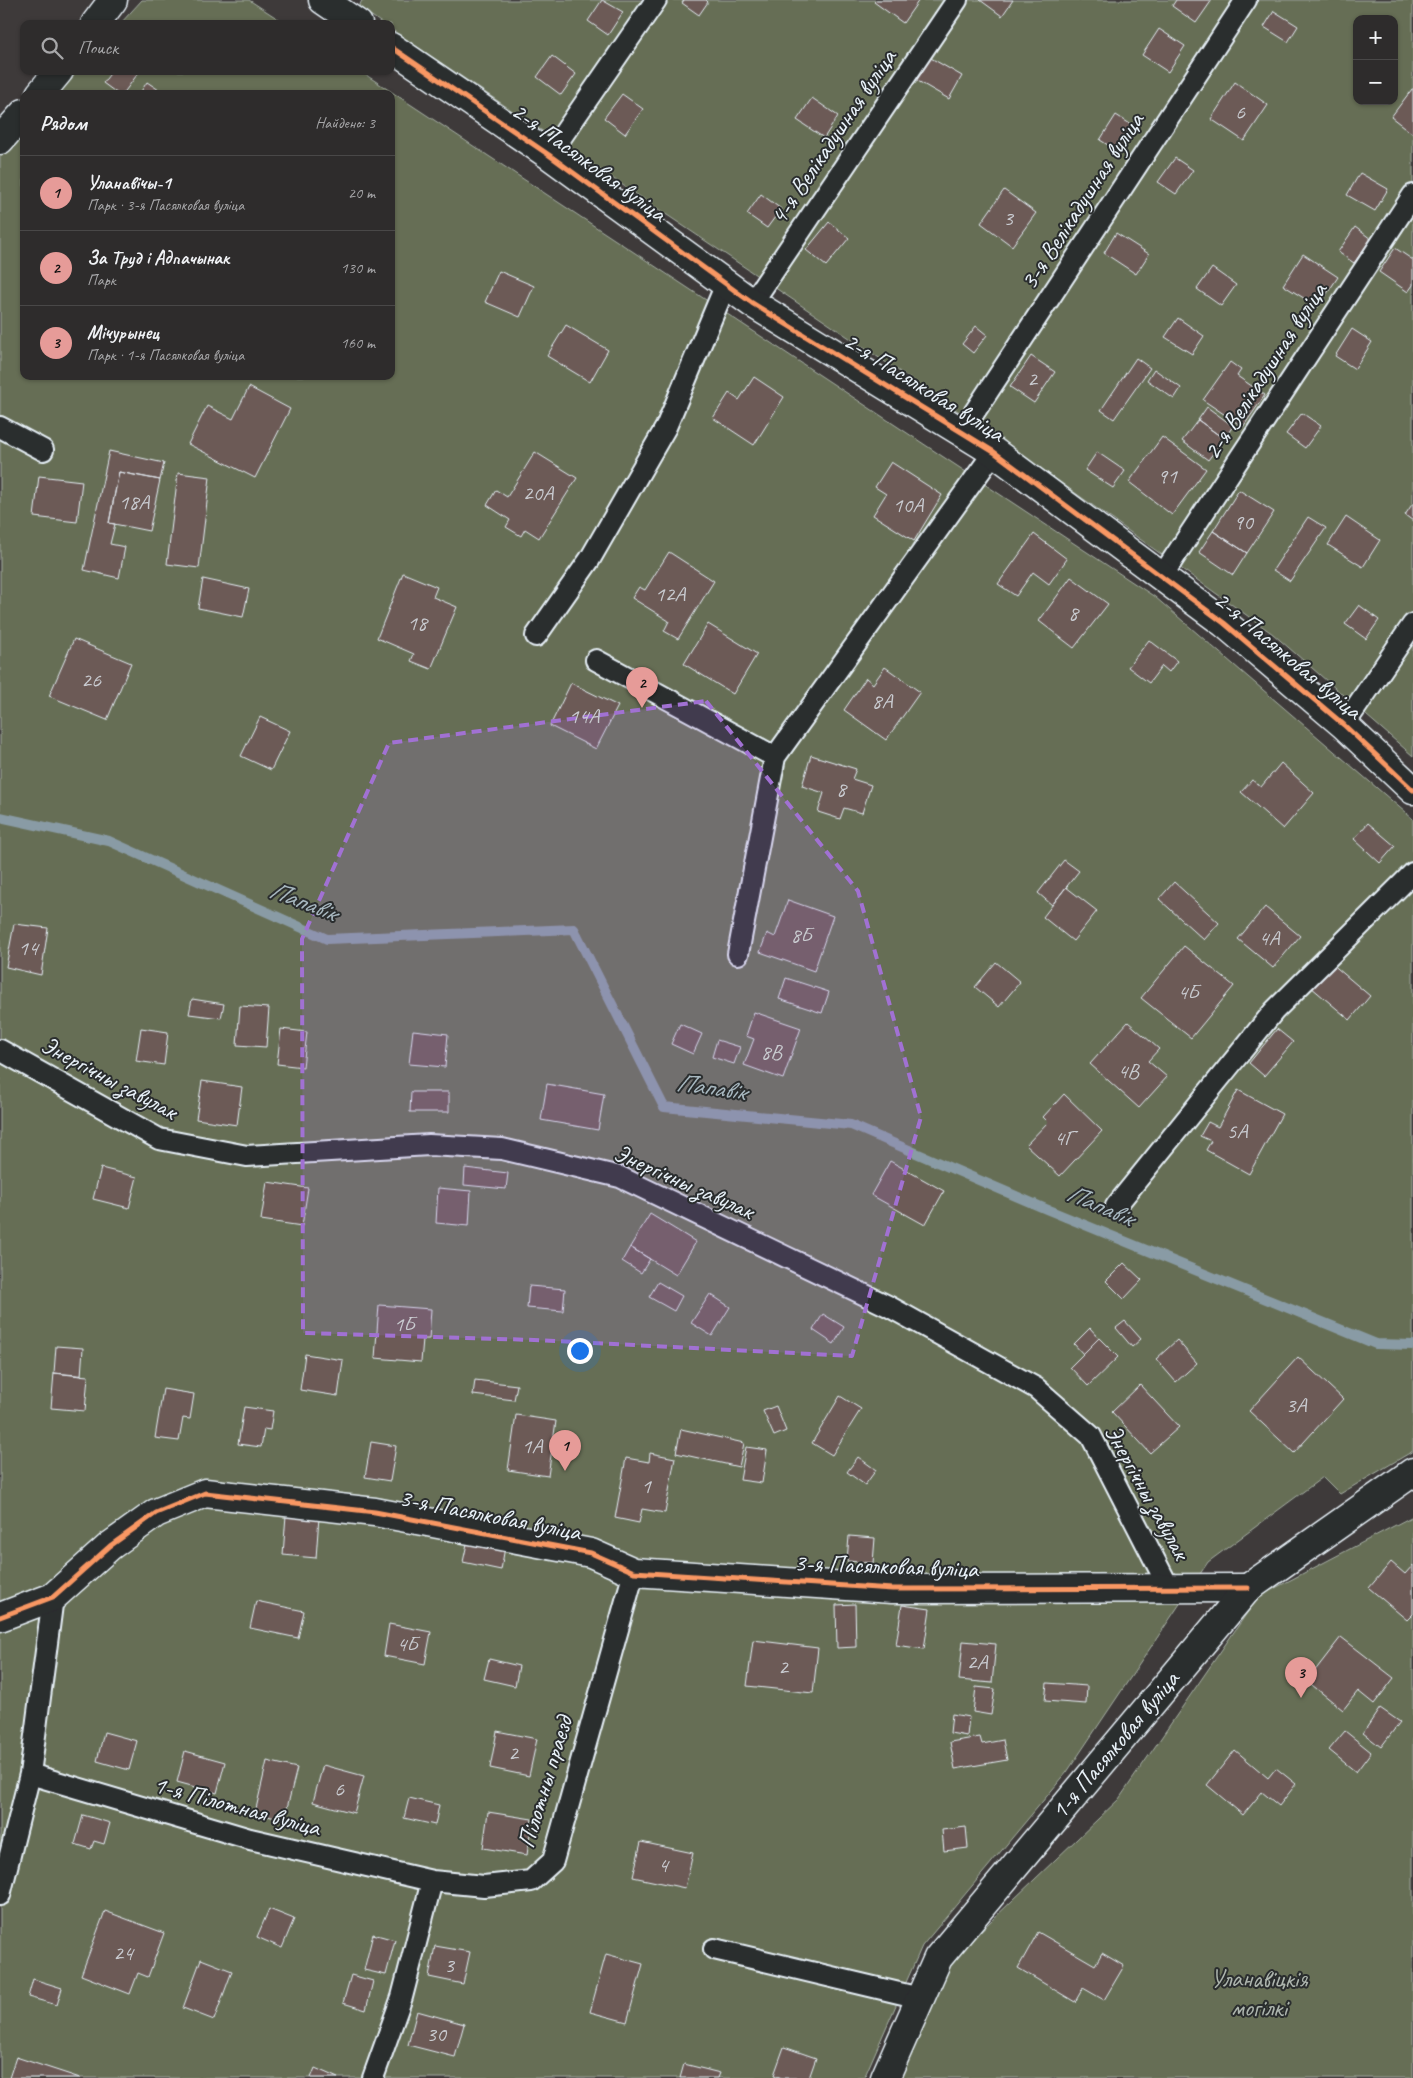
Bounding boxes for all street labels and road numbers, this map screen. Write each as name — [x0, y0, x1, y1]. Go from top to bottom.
street label: 4-я Велікадушная вуліца — [763, 42, 905, 231]
street label: 2-я Пасялковая вуліца — [505, 95, 675, 230]
street label: 3-я Велікадушная вуліца — [1013, 105, 1152, 296]
street label: 2-я Велікадушная вуліца — [1196, 275, 1335, 466]
street label: 2-я Пасялковая вуліца — [837, 325, 1012, 450]
street label: 2-я Пасялковая вуліца — [1207, 584, 1370, 728]
street label: Энергічны завулак — [35, 1029, 185, 1129]
street label: Энергічны завулак — [609, 1137, 761, 1229]
street label: Энергічны завулак — [1096, 1419, 1199, 1568]
street label: 3-я Пасялковая вуліца — [397, 1482, 585, 1549]
street label: 3-я Пасялковая вуліца — [793, 1547, 981, 1585]
street label: 1-я Пасялковая вуліца — [1044, 1663, 1188, 1826]
street label: Пілотны праезд — [510, 1710, 581, 1852]
street label: 1-я Пілотная вуліца — [150, 1768, 326, 1844]

